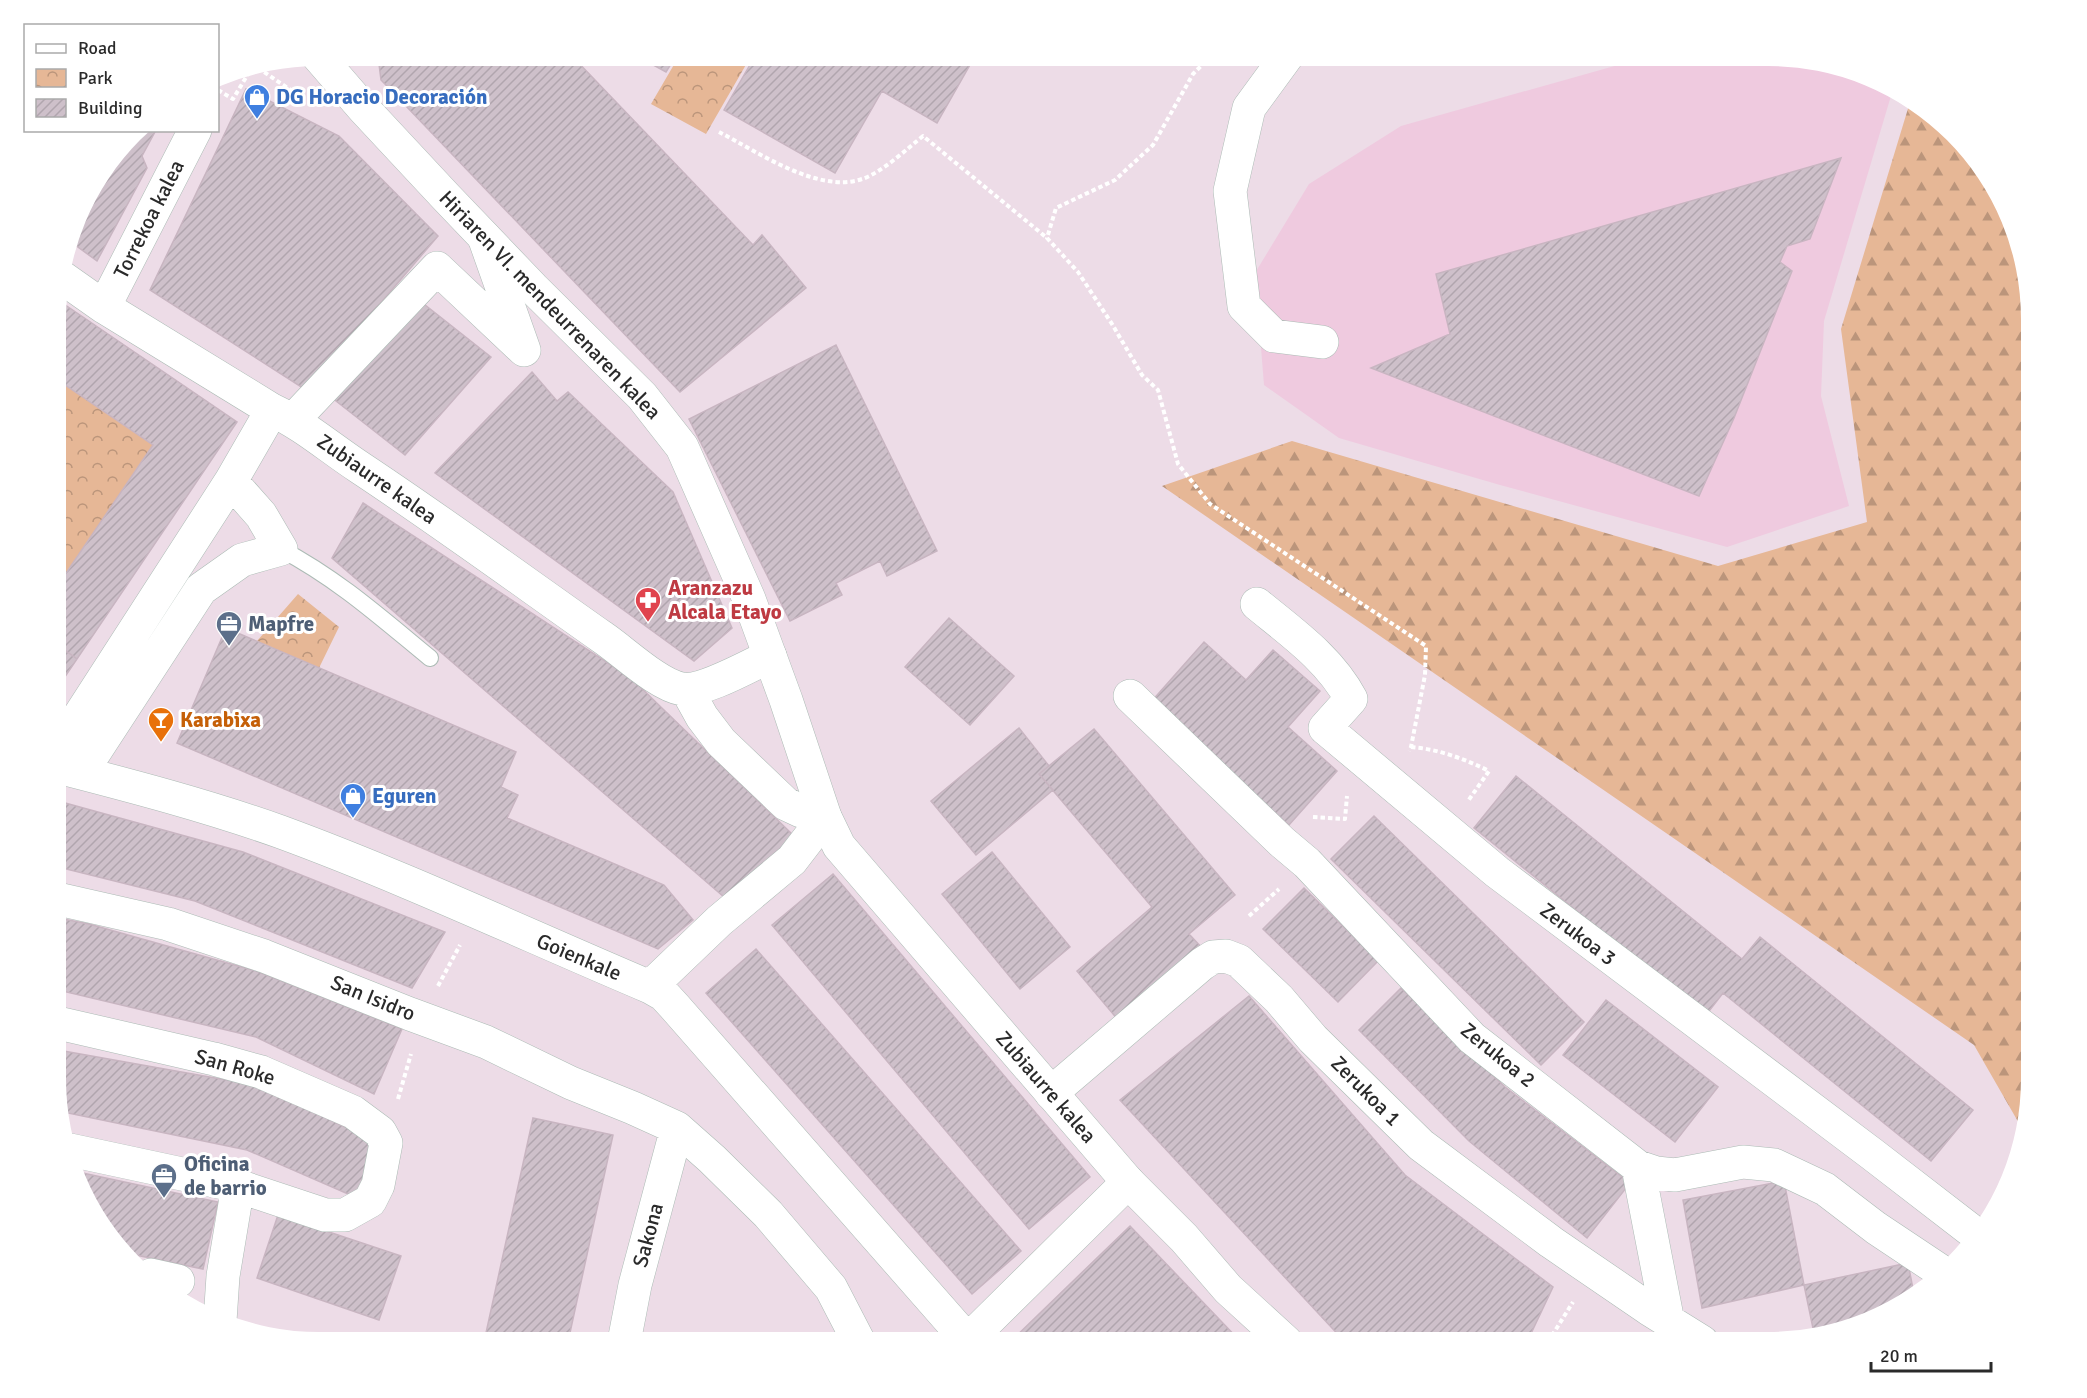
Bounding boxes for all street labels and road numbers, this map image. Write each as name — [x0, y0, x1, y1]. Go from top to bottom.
street label: Torrekoa kalea — [108, 155, 190, 283]
street label: Hiriaren VI. mendeurrenaren kalea — [434, 185, 666, 425]
street label: Zubiaurre kalea — [312, 428, 442, 530]
street label: Zerukoa 3 — [1535, 897, 1621, 971]
street label: Goienkale — [533, 928, 625, 986]
street label: San Isidro — [327, 969, 419, 1027]
street label: Zerukoa 2 — [1455, 1017, 1541, 1093]
street label: Zubiaurre kalea — [990, 1026, 1102, 1148]
street label: San Roke — [192, 1043, 278, 1091]
street label: Zerukoa 1 — [1325, 1050, 1407, 1132]
street label: Sakona — [627, 1200, 669, 1270]

